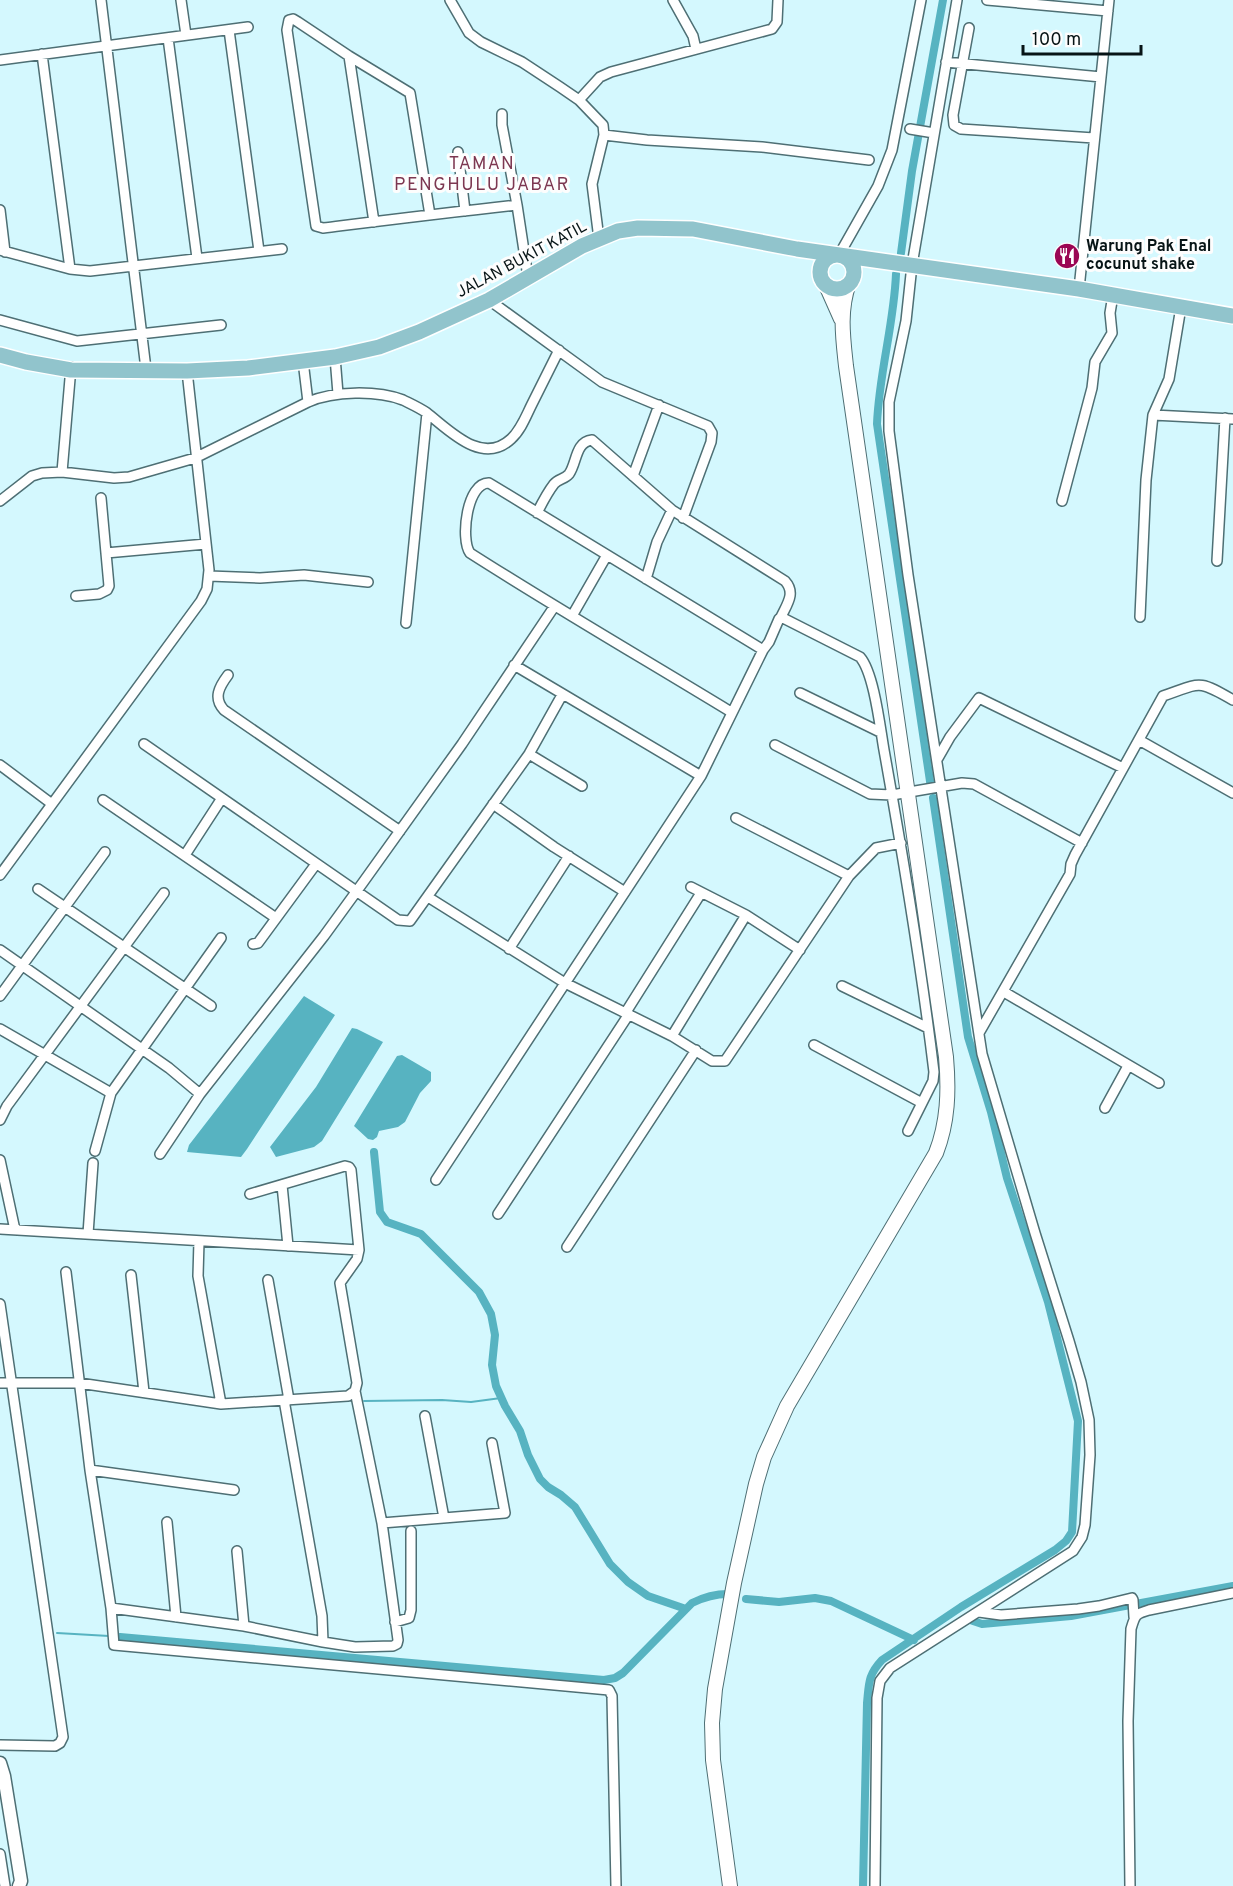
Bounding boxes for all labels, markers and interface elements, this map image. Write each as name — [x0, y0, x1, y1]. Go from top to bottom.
scale bar — [1023, 18, 1142, 56]
text: 100 m — [1032, 29, 1081, 52]
district label: TAMAN PENGHULU JABAR — [394, 153, 570, 197]
street label: JALAN BUKIT KATIL — [453, 217, 591, 303]
place label: Warung Pak Enal cocunut shake — [1086, 237, 1212, 275]
restaurant icon: Warung Pak Enal cocunut shake — [1052, 241, 1082, 271]

